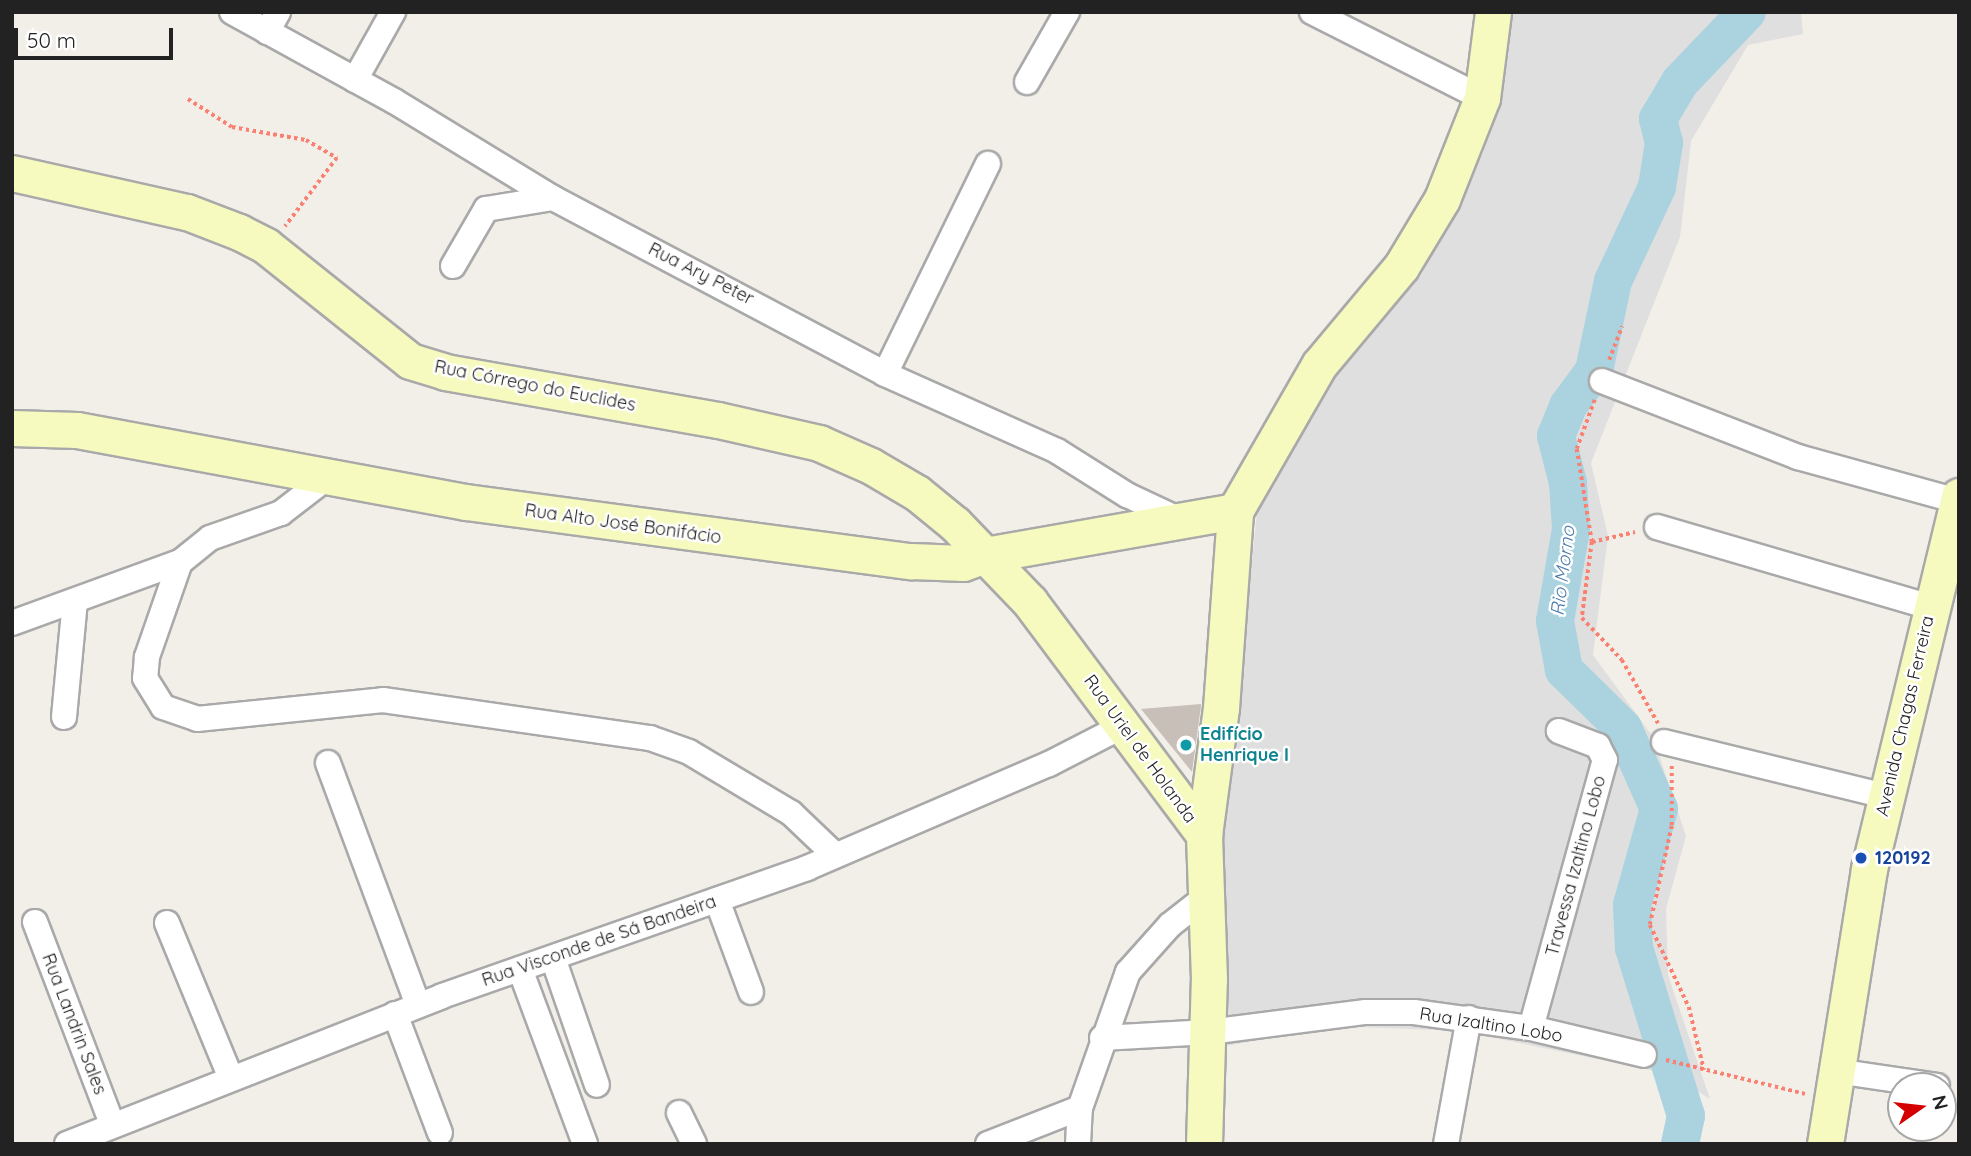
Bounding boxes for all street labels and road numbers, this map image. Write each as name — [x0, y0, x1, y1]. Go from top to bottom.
street label: Rua Ary Peter — [645, 238, 757, 310]
street label: Rua Córrego do Euclides — [433, 356, 637, 416]
street label: Rua Alto José Bonifácio — [523, 499, 723, 549]
street label: Avenida Chagas Ferreira — [1871, 614, 1939, 818]
street label: Rua Uriel de Holanda — [1079, 671, 1201, 827]
street label: Travessa Izaltino Lobo — [1541, 773, 1611, 959]
street label: Rua Visconde de Sá Bandeira — [479, 891, 719, 991]
street label: Rua Landrin Sales — [37, 950, 111, 1098]
street label: Rua Izaltino Lobo — [1418, 1003, 1564, 1047]

